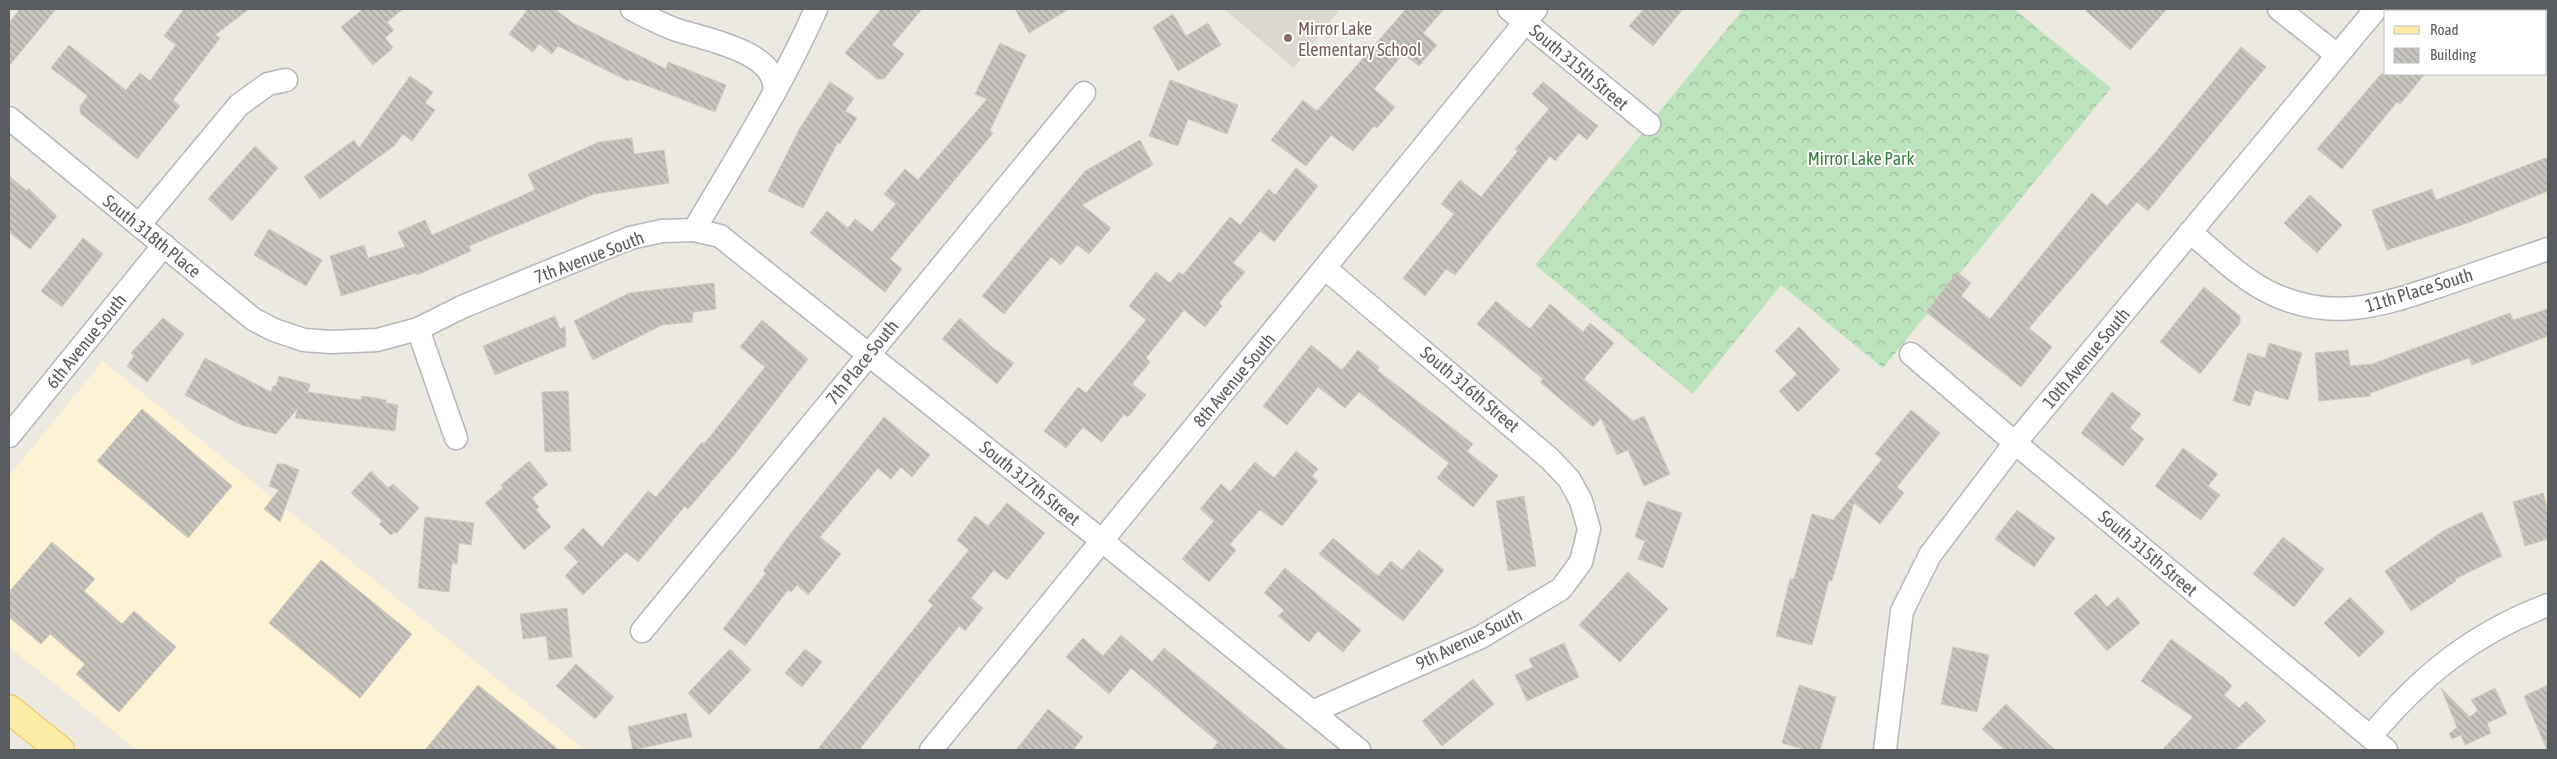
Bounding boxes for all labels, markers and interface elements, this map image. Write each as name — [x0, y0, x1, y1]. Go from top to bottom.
legend — [2384, 10, 2547, 75]
place label: Mirror Lake Elementary School — [1298, 18, 1422, 60]
street label: South 315th Street — [1525, 20, 1633, 114]
text: Road — [2430, 21, 2459, 38]
marker: Mirror Lake Elementary School — [1282, 32, 1294, 44]
text: Building — [2430, 46, 2476, 63]
park label: Mirror Lake Park — [1808, 148, 1914, 169]
street label: South 318th Place — [99, 190, 205, 282]
street label: 7th Avenue South — [531, 226, 647, 288]
street label: 11th Place South — [2363, 264, 2475, 316]
street label: 6th Avenue South — [41, 289, 131, 393]
street label: 10th Avenue South — [2038, 304, 2134, 412]
street label: 7th Place South — [822, 315, 902, 409]
street label: 8th Avenue South — [1189, 329, 1279, 431]
street label: South 316th Street — [1416, 342, 1524, 436]
street label: South 317th Street — [976, 436, 1084, 530]
street label: South 315th Street — [2094, 506, 2202, 600]
street label: 9th Avenue South — [1412, 604, 1526, 674]

